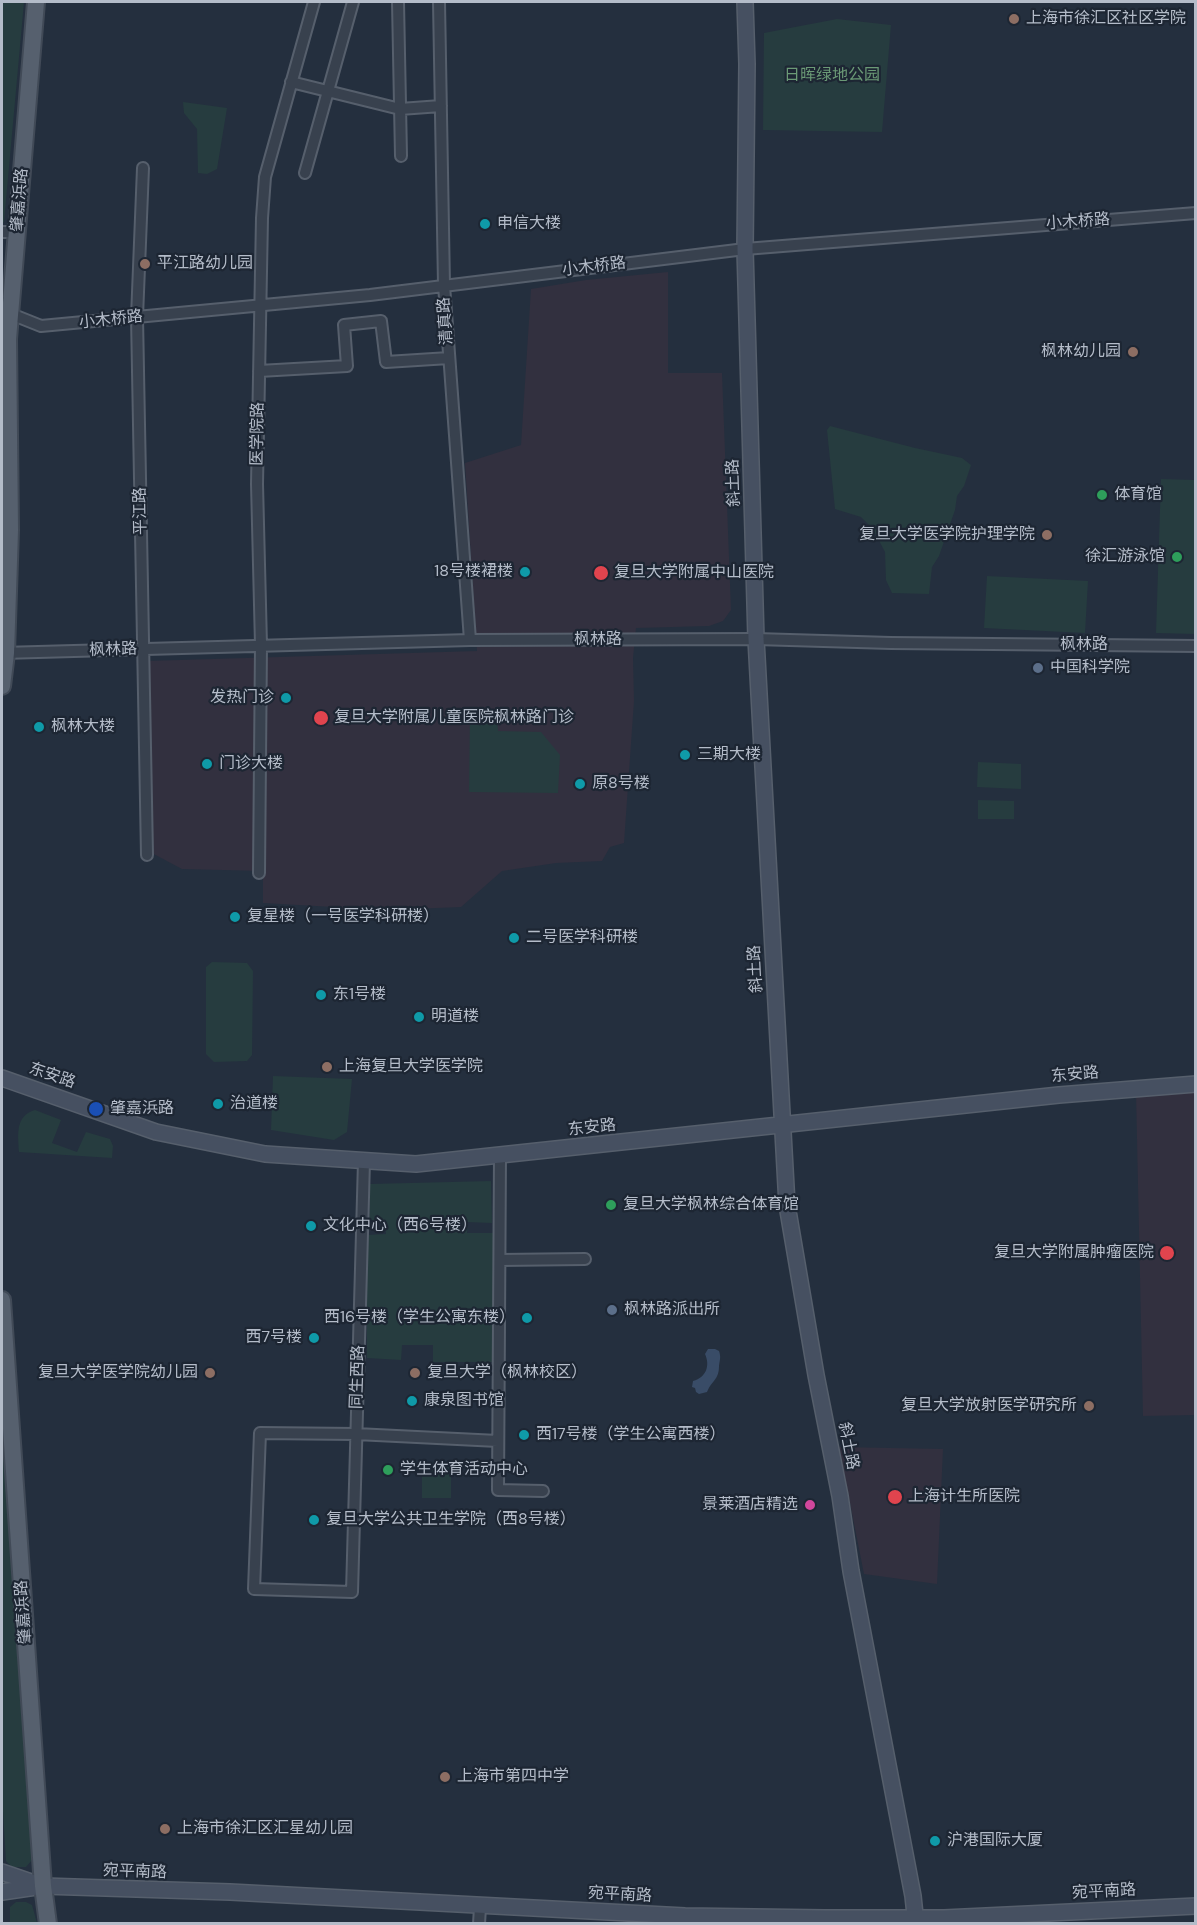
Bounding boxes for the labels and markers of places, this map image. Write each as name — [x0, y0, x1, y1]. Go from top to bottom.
place label: 上海市徐汇区社区学院 — [1026, 9, 1186, 29]
marker: 上海市徐汇区社区学院 — [1007, 12, 1021, 26]
place label: 申信大楼 — [497, 214, 561, 234]
marker: 申信大楼 — [478, 217, 492, 231]
place label: 平江路幼儿园 — [157, 254, 253, 274]
marker: 平江路幼儿园 — [138, 257, 152, 271]
place label: 枫林幼儿园 — [1041, 342, 1121, 362]
marker: 枫林幼儿园 — [1126, 345, 1140, 359]
place label: 体育馆 — [1114, 485, 1162, 505]
marker: 体育馆 — [1095, 488, 1109, 502]
place label: 复旦大学医学院护理学院 — [859, 525, 1035, 545]
marker: 复旦大学医学院护理学院 — [1040, 528, 1054, 542]
place label: 徐汇游泳馆 — [1085, 547, 1165, 567]
marker: 徐汇游泳馆 — [1170, 550, 1184, 564]
place label: 18号楼裙楼 — [434, 562, 513, 582]
place label: 复旦大学附属中山医院 — [614, 563, 774, 583]
marker: 复旦大学附属中山医院 — [592, 564, 610, 582]
marker: 18号楼裙楼 — [518, 565, 532, 579]
place label: 中国科学院 — [1050, 658, 1130, 678]
marker: 中国科学院 — [1031, 661, 1045, 675]
place label: 发热门诊 — [210, 688, 274, 708]
marker: 发热门诊 — [279, 691, 293, 705]
place label: 复旦大学附属儿童医院枫林路门诊 — [334, 708, 574, 728]
marker: 复旦大学附属儿童医院枫林路门诊 — [312, 709, 330, 727]
place label: 枫林大楼 — [51, 717, 115, 737]
marker: 枫林大楼 — [32, 720, 46, 734]
place label: 三期大楼 — [697, 745, 761, 765]
marker: 三期大楼 — [678, 748, 692, 762]
place label: 门诊大楼 — [219, 754, 283, 774]
marker: 门诊大楼 — [200, 757, 214, 771]
place label: 原8号楼 — [592, 774, 650, 794]
marker: 原8号楼 — [573, 777, 587, 791]
place label: 复星楼（一号医学科研楼） — [247, 907, 439, 927]
marker: 复星楼（一号医学科研楼） — [228, 910, 242, 924]
place label: 二号医学科研楼 — [526, 928, 638, 948]
marker: 二号医学科研楼 — [507, 931, 521, 945]
place label: 东1号楼 — [333, 985, 386, 1005]
marker: 东1号楼 — [314, 988, 328, 1002]
place label: 明道楼 — [431, 1007, 479, 1027]
marker: 明道楼 — [412, 1010, 426, 1024]
place label: 上海复旦大学医学院 — [339, 1057, 483, 1077]
marker: 上海复旦大学医学院 — [320, 1060, 334, 1074]
place label: 治道楼 — [230, 1094, 278, 1114]
marker: 治道楼 — [211, 1097, 225, 1111]
place label: 肇嘉浜路 — [110, 1099, 174, 1119]
marker: 肇嘉浜路 — [87, 1100, 105, 1118]
place label: 复旦大学枫林综合体育馆 — [623, 1195, 799, 1215]
marker: 复旦大学枫林综合体育馆 — [604, 1198, 618, 1212]
place label: 文化中心（西6号楼） — [323, 1216, 477, 1236]
marker: 文化中心（西6号楼） — [304, 1219, 318, 1233]
place label: 复旦大学附属肿瘤医院 — [994, 1243, 1154, 1263]
marker: 复旦大学附属肿瘤医院 — [1158, 1244, 1176, 1262]
place label: 枫林路派出所 — [624, 1300, 720, 1320]
marker: 枫林路派出所 — [605, 1303, 619, 1317]
place label: 西16号楼（学生公寓东楼） — [324, 1308, 515, 1328]
marker: 西16号楼（学生公寓东楼） — [520, 1311, 534, 1325]
place label: 西7号楼 — [245, 1328, 302, 1348]
marker: 西7号楼 — [307, 1331, 321, 1345]
place label: 复旦大学医学院幼儿园 — [38, 1363, 198, 1383]
place label: 复旦大学（枫林校区） — [427, 1363, 587, 1383]
marker: 复旦大学医学院幼儿园 — [203, 1366, 217, 1380]
marker: 复旦大学（枫林校区） — [408, 1366, 422, 1380]
place label: 康泉图书馆 — [424, 1391, 504, 1411]
marker: 康泉图书馆 — [405, 1394, 419, 1408]
place label: 复旦大学放射医学研究所 — [901, 1396, 1077, 1416]
marker: 复旦大学放射医学研究所 — [1082, 1399, 1096, 1413]
place label: 西17号楼（学生公寓西楼） — [536, 1425, 726, 1445]
marker: 西17号楼（学生公寓西楼） — [517, 1428, 531, 1442]
place label: 学生体育活动中心 — [400, 1460, 528, 1480]
marker: 学生体育活动中心 — [381, 1463, 395, 1477]
place label: 上海计生所医院 — [908, 1487, 1020, 1507]
marker: 上海计生所医院 — [886, 1488, 904, 1506]
place label: 景莱酒店精选 — [702, 1495, 798, 1515]
marker: 景莱酒店精选 — [803, 1498, 817, 1512]
place label: 复旦大学公共卫生学院（西8号楼） — [326, 1510, 576, 1530]
marker: 复旦大学公共卫生学院（西8号楼） — [307, 1513, 321, 1527]
place label: 上海市第四中学 — [457, 1767, 569, 1787]
marker: 上海市第四中学 — [438, 1770, 452, 1784]
place label: 上海市徐汇区汇星幼儿园 — [177, 1819, 353, 1839]
marker: 上海市徐汇区汇星幼儿园 — [158, 1822, 172, 1836]
place label: 沪港国际大厦 — [947, 1831, 1043, 1851]
marker: 沪港国际大厦 — [928, 1834, 942, 1848]

